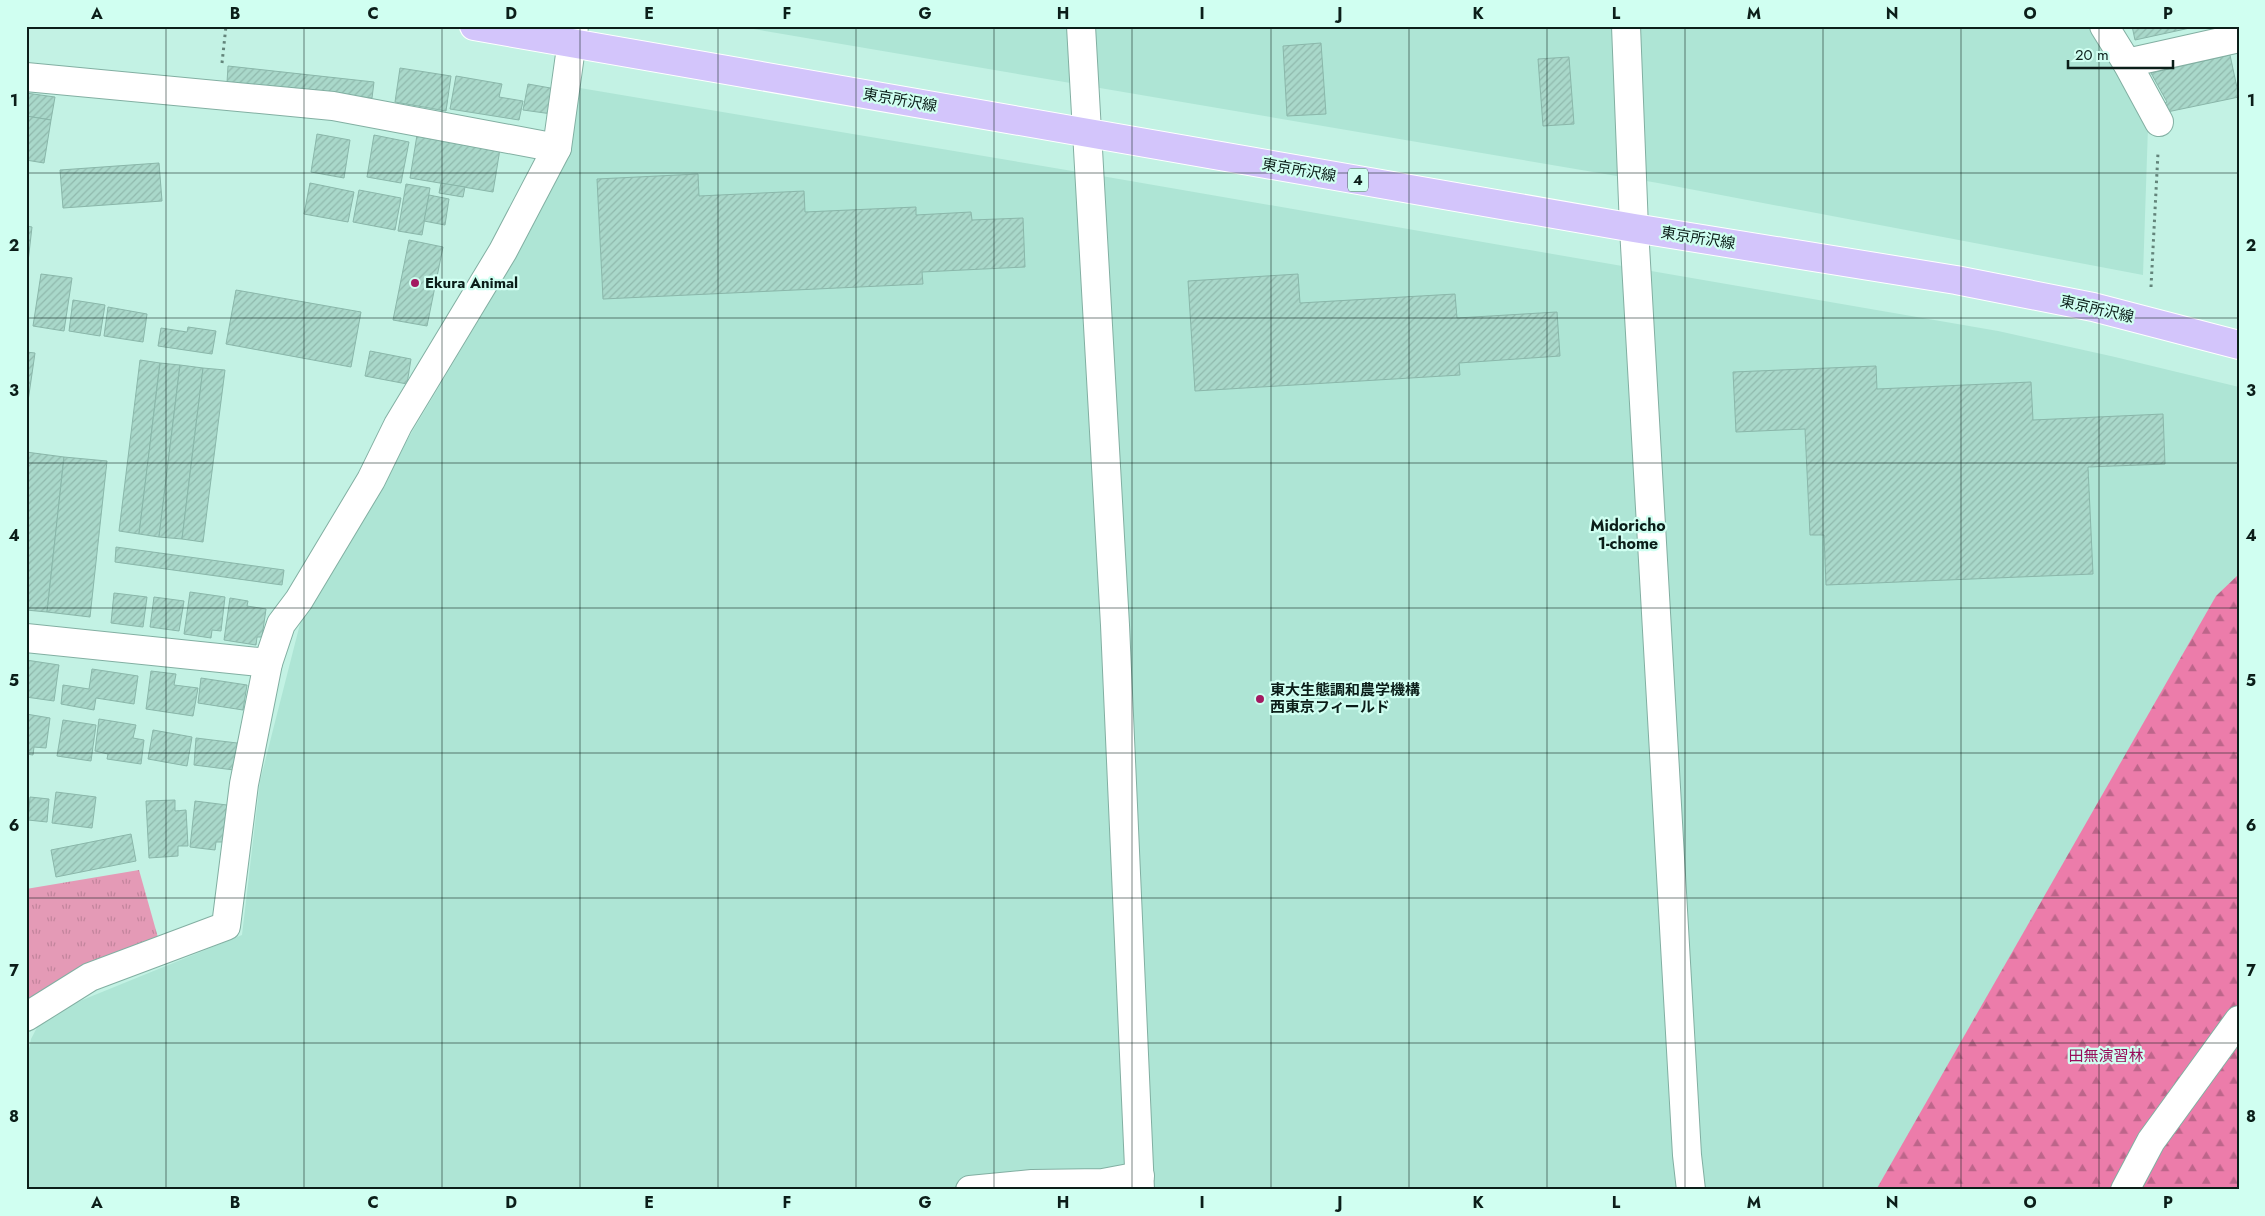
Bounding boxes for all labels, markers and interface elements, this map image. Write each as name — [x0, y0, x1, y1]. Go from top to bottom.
text: A — [90, 2, 103, 25]
text: B — [230, 2, 240, 25]
text: C — [367, 2, 379, 25]
text: D — [505, 2, 517, 25]
text: E — [644, 2, 654, 25]
text: F — [783, 2, 791, 25]
text: G — [918, 2, 932, 25]
text: H — [1057, 2, 1069, 25]
text: I — [1199, 2, 1205, 25]
text: J — [1334, 2, 1343, 25]
text: K — [1472, 2, 1484, 25]
text: L — [1612, 2, 1621, 25]
text: M — [1747, 2, 1761, 25]
text: N — [1886, 2, 1898, 25]
text: O — [2023, 2, 2037, 25]
text: P — [2163, 2, 2173, 25]
scale bar — [2068, 38, 2172, 70]
text: 20 m — [2075, 44, 2109, 66]
street label: 東京所沢線 — [861, 83, 939, 117]
text: 1 — [10, 89, 18, 112]
text: 1 — [2247, 89, 2255, 112]
street label: 東京所沢線 — [1260, 153, 1338, 187]
road number: 4 — [1348, 168, 1368, 192]
street label: 東京所沢線 — [1659, 221, 1737, 255]
text: 2 — [9, 234, 19, 257]
text: 2 — [2246, 234, 2256, 257]
place label: Ekura Animal — [425, 272, 518, 294]
marker: Ekura Animal — [409, 277, 421, 289]
street label: 東京所沢線 — [2058, 290, 2136, 328]
text: 3 — [9, 379, 19, 402]
text: 3 — [2246, 379, 2256, 402]
district label: Midoricho 1-chome — [1590, 514, 1666, 555]
text: 4 — [8, 524, 20, 547]
text: 4 — [2245, 524, 2257, 547]
text: 5 — [9, 669, 19, 692]
text: 5 — [2246, 669, 2256, 692]
place label: 東大生態調和農学機構 西東京フィールド — [1270, 679, 1420, 718]
marker: 東大生態調和農学機構 西東京フィールド — [1254, 693, 1266, 705]
text: 6 — [9, 814, 19, 837]
text: 6 — [2246, 814, 2256, 837]
text: 7 — [9, 959, 19, 982]
text: 7 — [2246, 959, 2256, 982]
park label: 田無演習林 — [2068, 1045, 2144, 1067]
text: 8 — [9, 1105, 19, 1128]
text: 8 — [2246, 1105, 2256, 1128]
text: A — [90, 1191, 103, 1214]
text: B — [230, 1191, 240, 1214]
text: C — [367, 1191, 379, 1214]
text: D — [505, 1191, 517, 1214]
text: E — [644, 1191, 654, 1214]
text: F — [783, 1191, 791, 1214]
text: G — [918, 1191, 932, 1214]
text: H — [1057, 1191, 1069, 1214]
text: I — [1199, 1191, 1205, 1214]
text: J — [1334, 1191, 1343, 1214]
text: K — [1472, 1191, 1484, 1214]
text: L — [1612, 1191, 1621, 1214]
text: M — [1747, 1191, 1761, 1214]
text: N — [1886, 1191, 1898, 1214]
text: O — [2023, 1191, 2037, 1214]
text: P — [2163, 1191, 2173, 1214]

